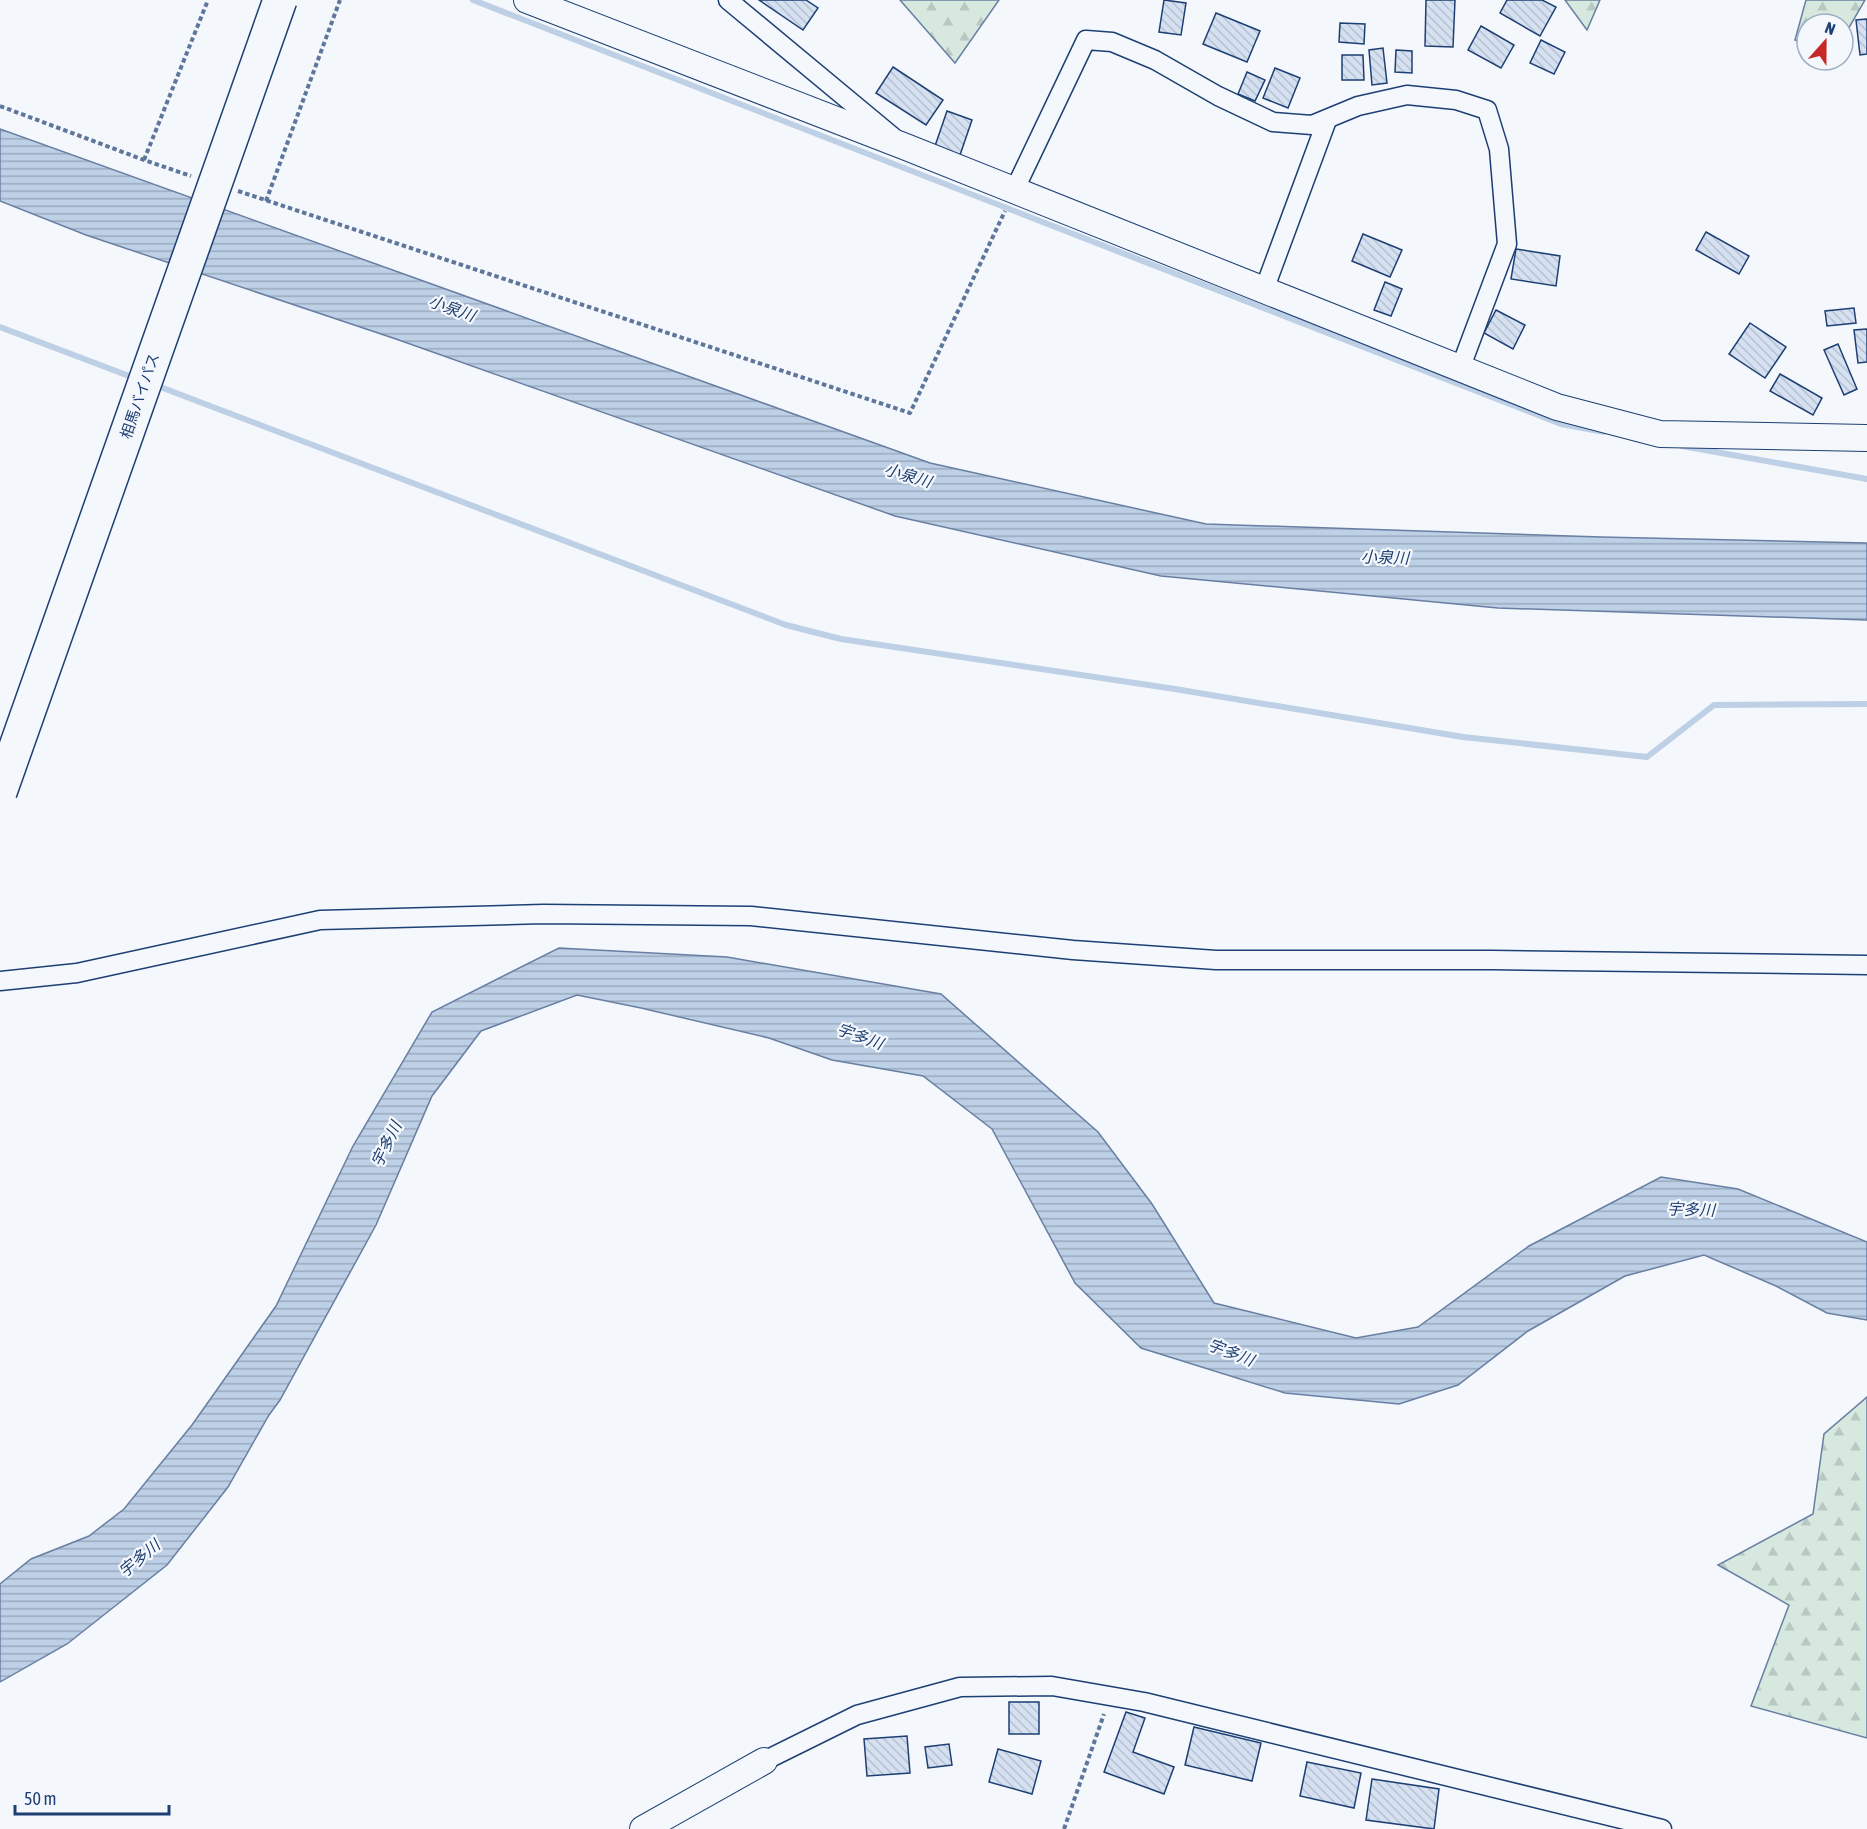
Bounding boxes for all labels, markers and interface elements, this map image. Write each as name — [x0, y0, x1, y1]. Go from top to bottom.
north arrow — [1795, 12, 1855, 72]
text: N — [1823, 18, 1838, 38]
water label: 小泉川 — [426, 291, 480, 325]
street label: 相馬バイパス — [117, 351, 162, 441]
water label: 小泉川 — [882, 459, 935, 491]
water label: 小泉川 — [1361, 547, 1411, 567]
water label: 宇多川 — [834, 1019, 888, 1053]
water label: 宇多川 — [367, 1117, 405, 1170]
water label: 宇多川 — [1667, 1199, 1717, 1219]
water label: 宇多川 — [1205, 1335, 1258, 1370]
water label: 宇多川 — [115, 1534, 165, 1580]
scale bar — [15, 1778, 170, 1816]
text: 50 m — [24, 1788, 56, 1809]

